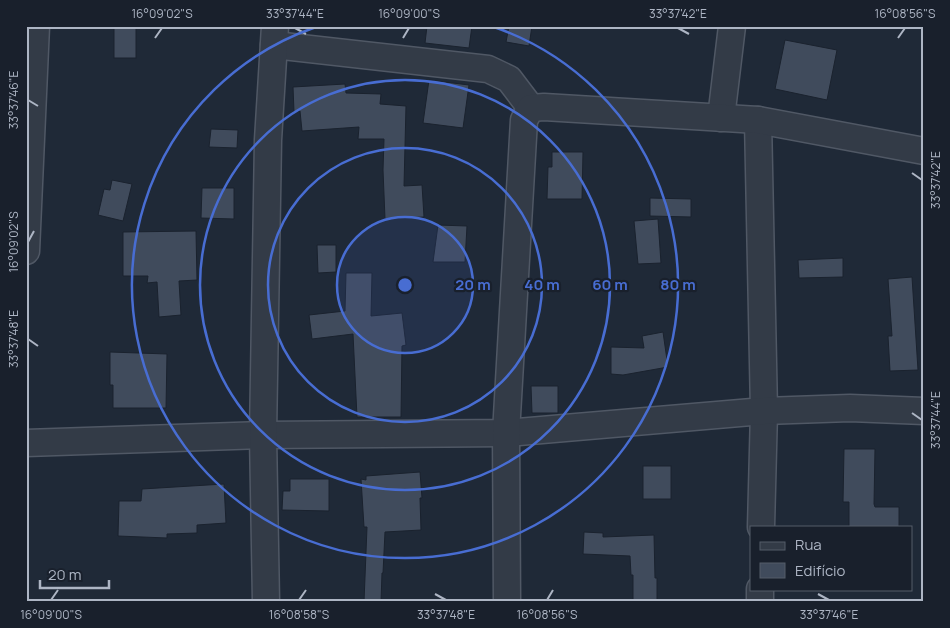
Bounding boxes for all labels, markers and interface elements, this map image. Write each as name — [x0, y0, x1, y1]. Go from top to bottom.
text: 16°09'02"S — [131, 5, 193, 22]
text: 33°37'44"E — [266, 5, 324, 22]
text: 16°09'00"S — [378, 5, 440, 22]
text: 33°37'42"E — [649, 5, 707, 22]
text: 16°08'56"S — [875, 5, 935, 22]
text: 33°37'46"E — [5, 71, 22, 129]
text: 33°37'42"E — [927, 151, 944, 209]
text: 16°09'02"S — [5, 211, 22, 273]
text: 20 m — [455, 274, 491, 295]
text: 40 m — [524, 274, 560, 295]
text: 60 m — [592, 274, 628, 295]
text: 80 m — [660, 274, 696, 295]
centre of rings — [396, 276, 414, 294]
text: 33°37'48"E — [5, 310, 22, 368]
text: 33°37'44"E — [927, 391, 944, 449]
legend — [750, 526, 912, 590]
text: Rua — [795, 534, 822, 555]
scale bar — [40, 558, 109, 590]
text: Edifício — [795, 560, 846, 581]
text: 20 m — [48, 564, 81, 585]
text: 16°09'00"S — [20, 606, 82, 623]
text: 16°08'58"S — [269, 606, 329, 623]
text: 33°37'48"E — [417, 606, 475, 623]
text: 16°08'56"S — [517, 606, 577, 623]
text: 33°37'46"E — [800, 606, 858, 623]

